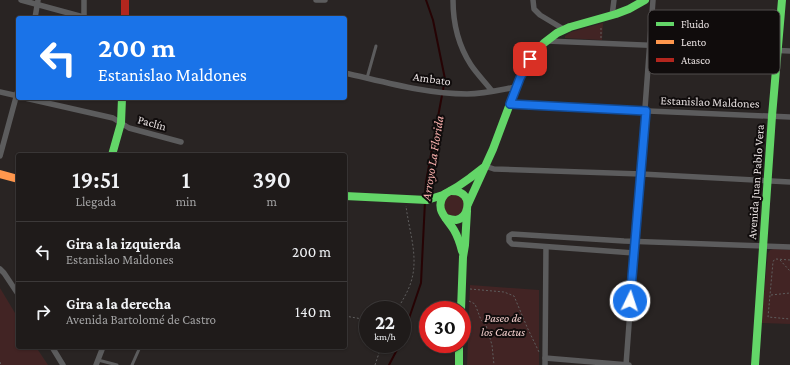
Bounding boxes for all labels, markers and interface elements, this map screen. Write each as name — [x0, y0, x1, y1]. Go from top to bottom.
legend — [648, 10, 780, 74]
text: Fluido — [681, 18, 710, 30]
icon: left — [32, 32, 84, 84]
text: 200 m — [98, 32, 175, 63]
text: Lento — [681, 36, 707, 48]
pin — [513, 42, 547, 76]
icon: arrive — [519, 48, 541, 70]
text: Atasco — [681, 54, 711, 66]
text: Estanislao Maldones — [98, 65, 247, 85]
street label: Ambato — [412, 69, 452, 89]
street label: Estanislao Maldones — [660, 93, 760, 111]
street label: Paclín — [136, 112, 168, 134]
water label: Arroyo La Florida — [418, 115, 447, 203]
street label: Avenida Juan Pablo Vera — [745, 124, 767, 240]
text: 19:51 — [72, 166, 120, 193]
text: 1 — [182, 166, 190, 193]
text: 390 — [253, 166, 291, 193]
text: Llegada — [75, 194, 116, 209]
text: min — [176, 194, 197, 209]
text: m — [267, 194, 277, 209]
text: Gira a la izquierda — [66, 236, 181, 252]
icon: left — [32, 241, 54, 263]
text: 200 m — [292, 244, 331, 260]
text: Estanislao Maldones — [66, 252, 174, 267]
position arrow — [609, 280, 651, 322]
text: Gira a la derecha — [66, 296, 171, 312]
icon: right — [32, 301, 54, 323]
speed limit sign: 30 — [419, 301, 471, 353]
text: 140 m — [295, 304, 331, 320]
text: 22 — [375, 311, 395, 333]
park label: Paseo de los Cactus — [481, 311, 525, 339]
text: Avenida Bartolomé de Castro — [66, 312, 216, 327]
text: km/h — [374, 331, 396, 342]

